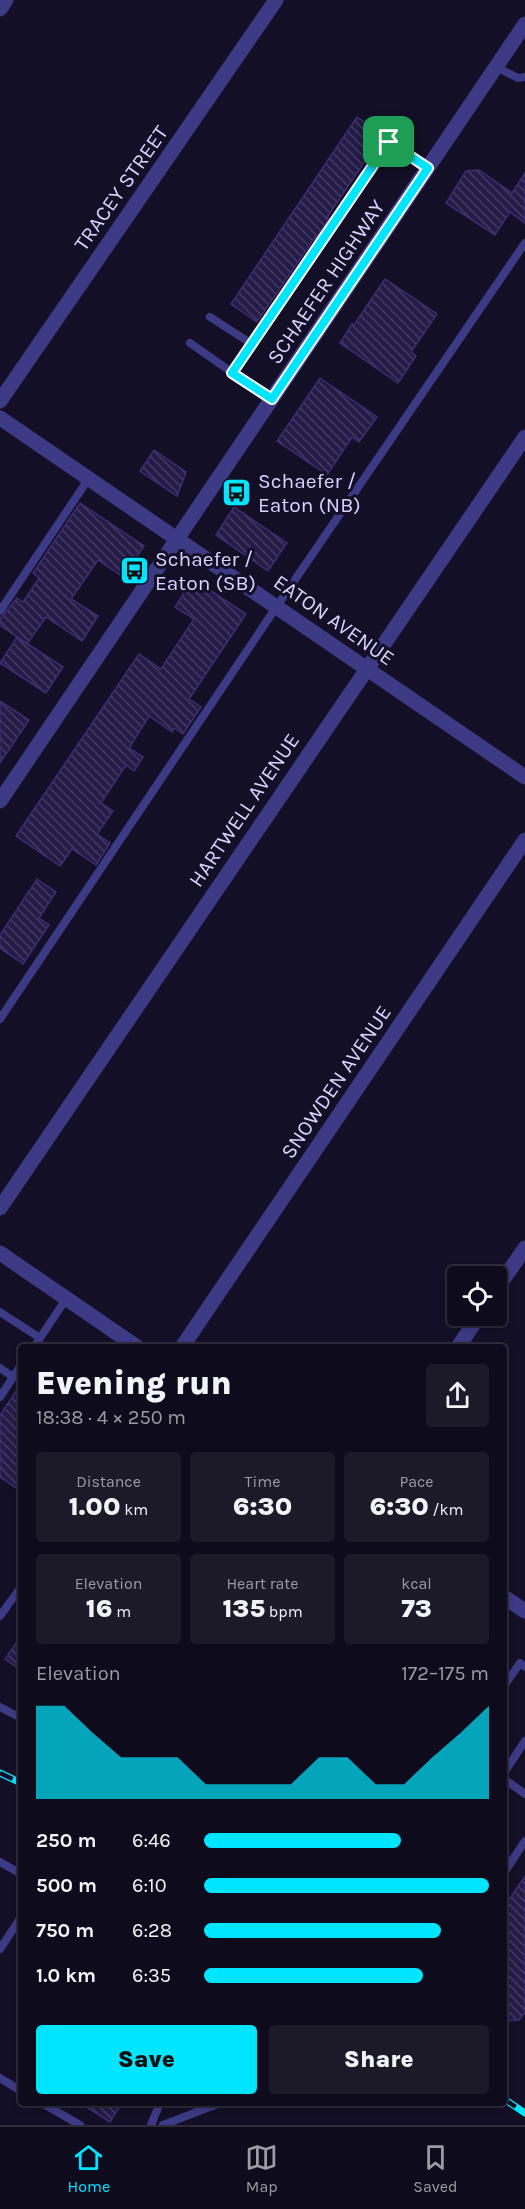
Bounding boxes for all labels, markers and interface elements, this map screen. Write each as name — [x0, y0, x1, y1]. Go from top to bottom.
pin — [363, 116, 414, 167]
street label: TRACEY STREET — [69, 121, 173, 255]
icon: arrive — [372, 125, 405, 158]
street label: SCHAEFER HIGHWAY — [262, 195, 390, 369]
place label: Schaefer / Eaton (NB) — [258, 469, 361, 517]
bus stop icon: Schaefer / Eaton (NB) — [221, 477, 253, 509]
place label: Schaefer / Eaton (SB) — [155, 547, 256, 595]
bus stop icon: Schaefer / Eaton (SB) — [118, 555, 150, 587]
street label: EATON AVENUE — [269, 570, 399, 670]
street label: HARTWELL AVENUE — [184, 729, 304, 891]
street label: SNOWDEN AVENUE — [276, 1001, 396, 1163]
map controls — [447, 1266, 507, 1326]
button: locate — [447, 1266, 507, 1326]
text: Evening run — [36, 1364, 232, 1402]
button: share — [426, 1364, 489, 1427]
text: 18:38 · 4 × 250 m — [36, 1406, 186, 1429]
text: Distance — [76, 1472, 141, 1491]
text: Time — [245, 1472, 280, 1491]
text: Pace — [399, 1472, 434, 1491]
text: 1.00 — [69, 1491, 120, 1522]
text: 6:30 — [233, 1491, 292, 1522]
text: 6:30 — [369, 1491, 429, 1522]
text: km — [120, 1500, 148, 1519]
text: /km — [429, 1500, 464, 1519]
text: Elevation — [75, 1574, 142, 1593]
text: Heart rate — [226, 1574, 299, 1593]
text: kcal — [401, 1574, 432, 1593]
text: 16 — [86, 1593, 112, 1624]
text: 135 — [222, 1593, 265, 1624]
text: 73 — [401, 1593, 432, 1624]
text: m — [112, 1602, 131, 1621]
text: bpm — [265, 1602, 303, 1621]
text: Elevation — [36, 1662, 121, 1685]
text: 172–175 m — [401, 1662, 489, 1685]
text: 250 m — [36, 1829, 96, 1852]
text: 6:46 — [132, 1829, 171, 1852]
text: 500 m — [36, 1874, 97, 1897]
text: 6:10 — [132, 1874, 167, 1897]
text: 750 m — [36, 1919, 94, 1942]
text: 6:28 — [132, 1919, 172, 1942]
text: 1.0 km — [36, 1964, 96, 1987]
text: 6:35 — [132, 1964, 171, 1987]
button: Save — [36, 2025, 257, 2094]
button: Share — [269, 2025, 489, 2094]
tab: Home — [68, 2141, 110, 2196]
tab: Map — [245, 2141, 278, 2196]
tab: Saved — [413, 2141, 457, 2196]

